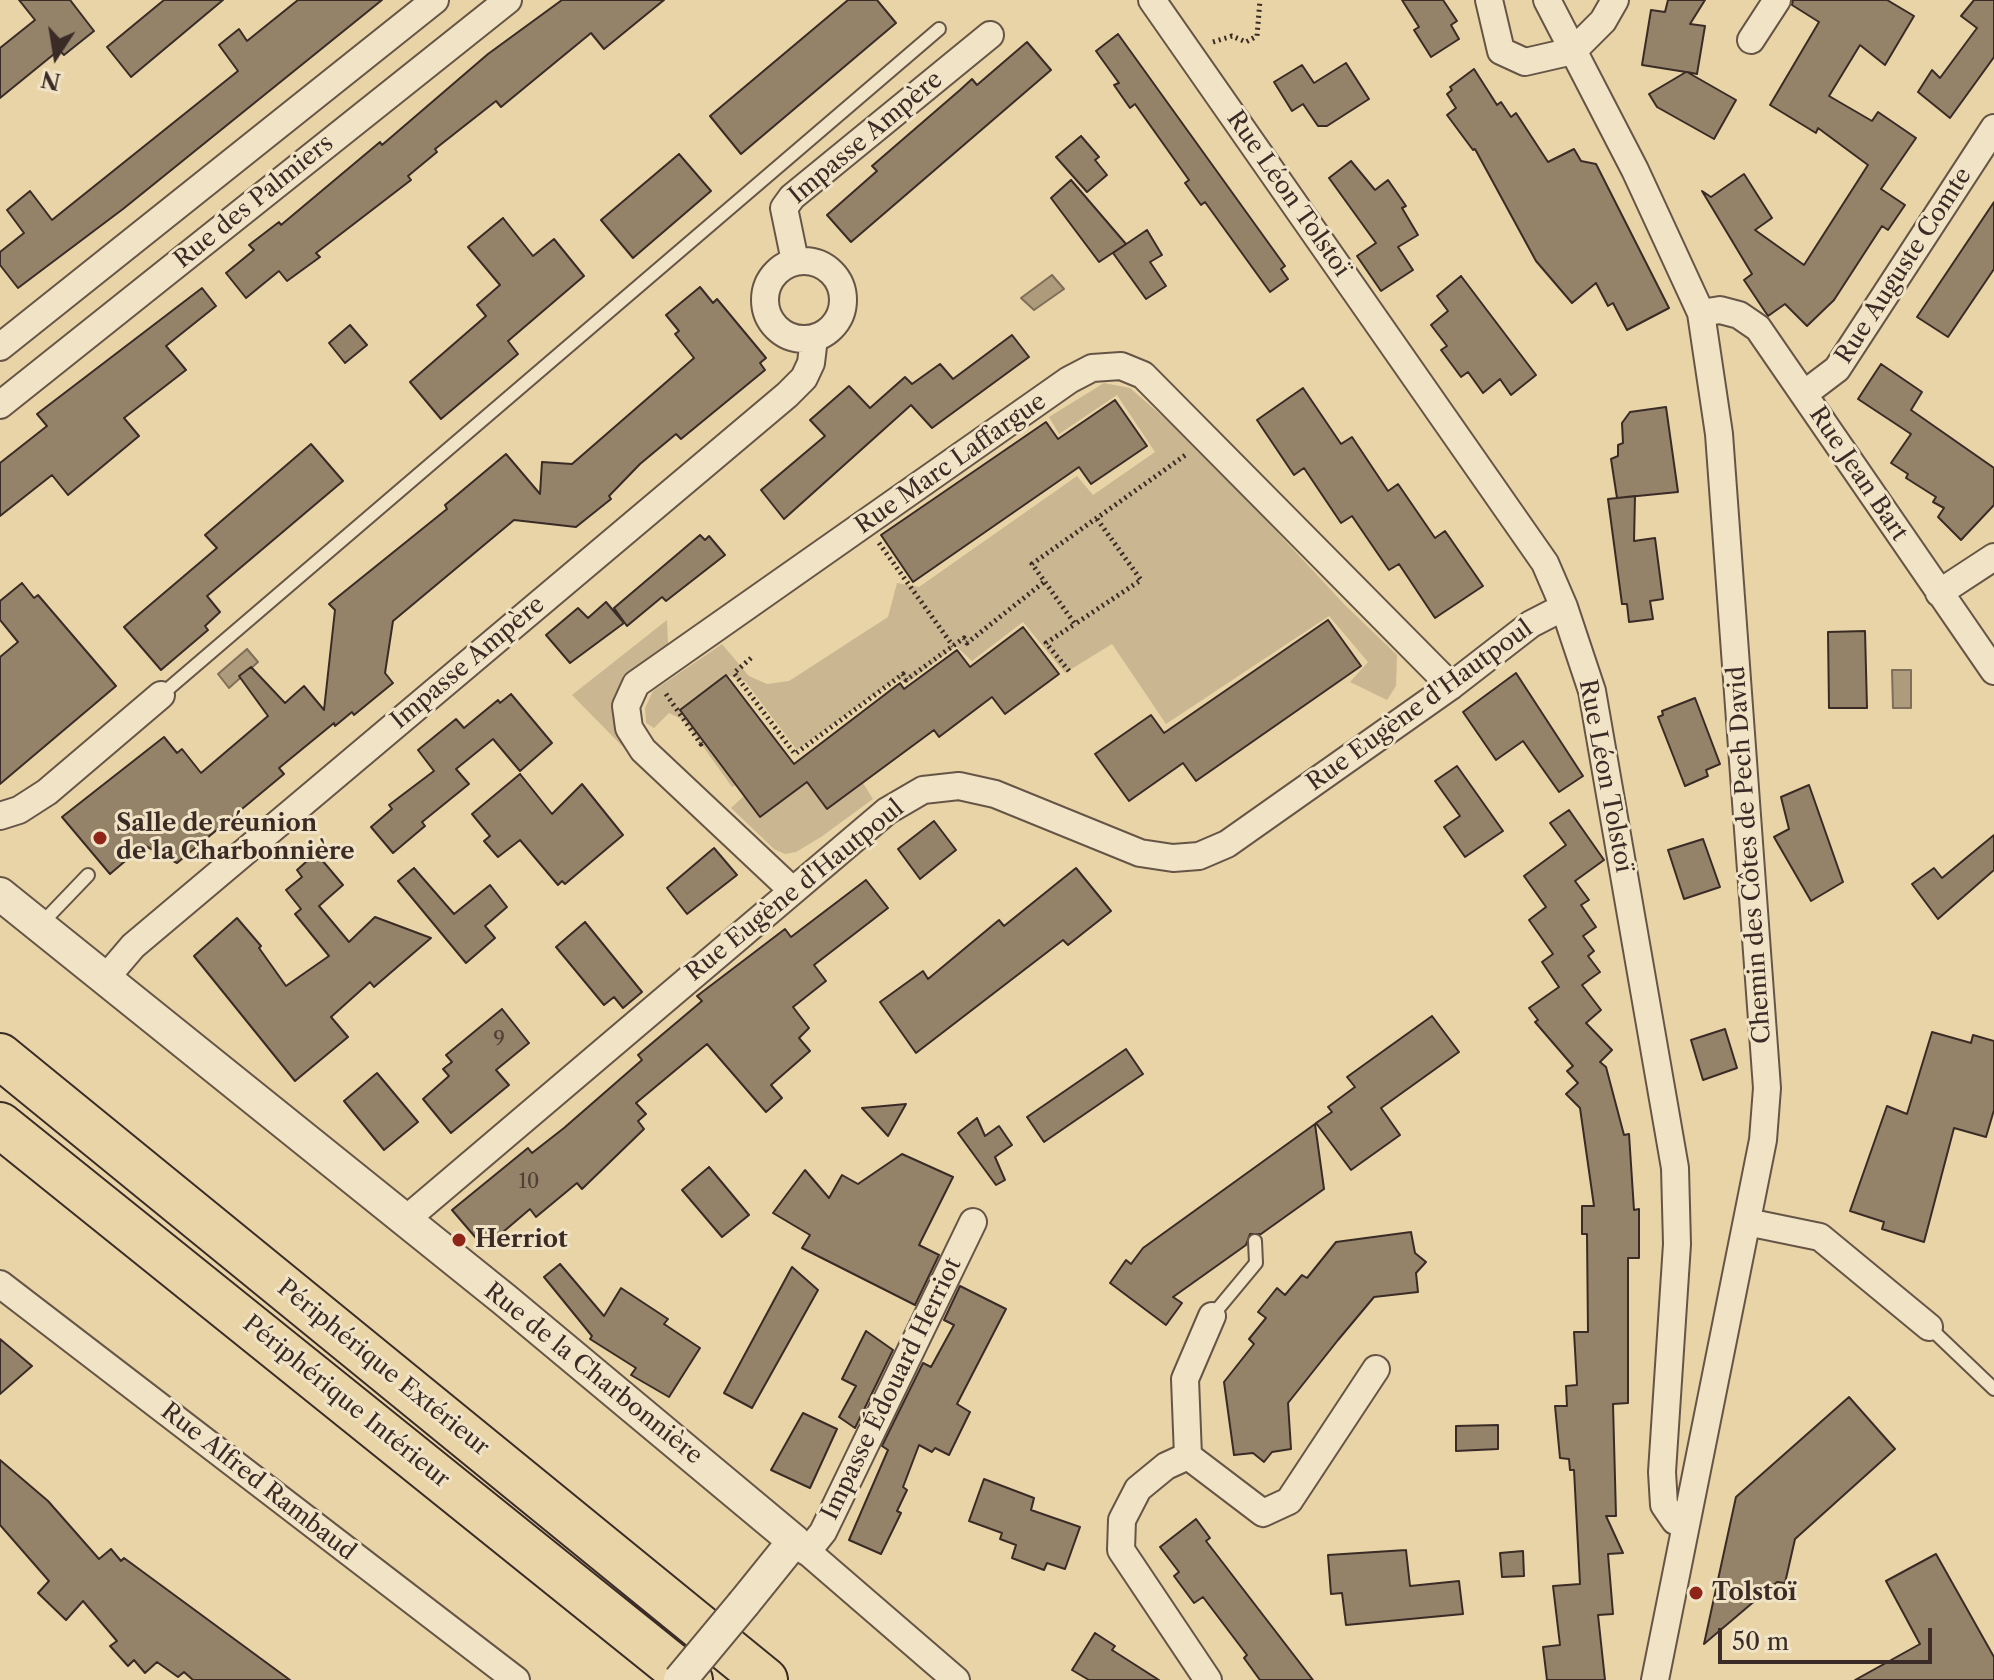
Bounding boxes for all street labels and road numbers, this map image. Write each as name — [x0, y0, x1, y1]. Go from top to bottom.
street label: Impasse Ampère — [784, 66, 948, 210]
street label: Rue Léon Tolstoï — [1220, 106, 1356, 282]
street label: Rue des Palmiers — [169, 129, 339, 275]
street label: Rue Auguste Comte — [1830, 163, 1978, 369]
street label: Rue Marc Laffargue — [850, 387, 1052, 541]
street label: Rue Jean Bart — [1802, 401, 1914, 547]
street label: Impasse Ampère — [386, 591, 550, 735]
street label: Rue Eugène d'Hautpoul — [1302, 614, 1538, 798]
street label: Chemin des Côtes de Pech David — [1722, 665, 1778, 1045]
street label: Rue Léon Tolstoï — [1572, 677, 1638, 875]
street label: Rue Eugène d'Hautpoul — [680, 794, 910, 988]
street label: Impasse Édouard Herriot — [816, 1253, 968, 1525]
street label: Périphérique Extérieur — [271, 1274, 495, 1462]
street label: Rue de la Charbonnière — [478, 1277, 708, 1471]
street label: Périphérique Intérieur — [237, 1310, 455, 1494]
street label: Rue Alfred Rambaud — [155, 1397, 361, 1567]

